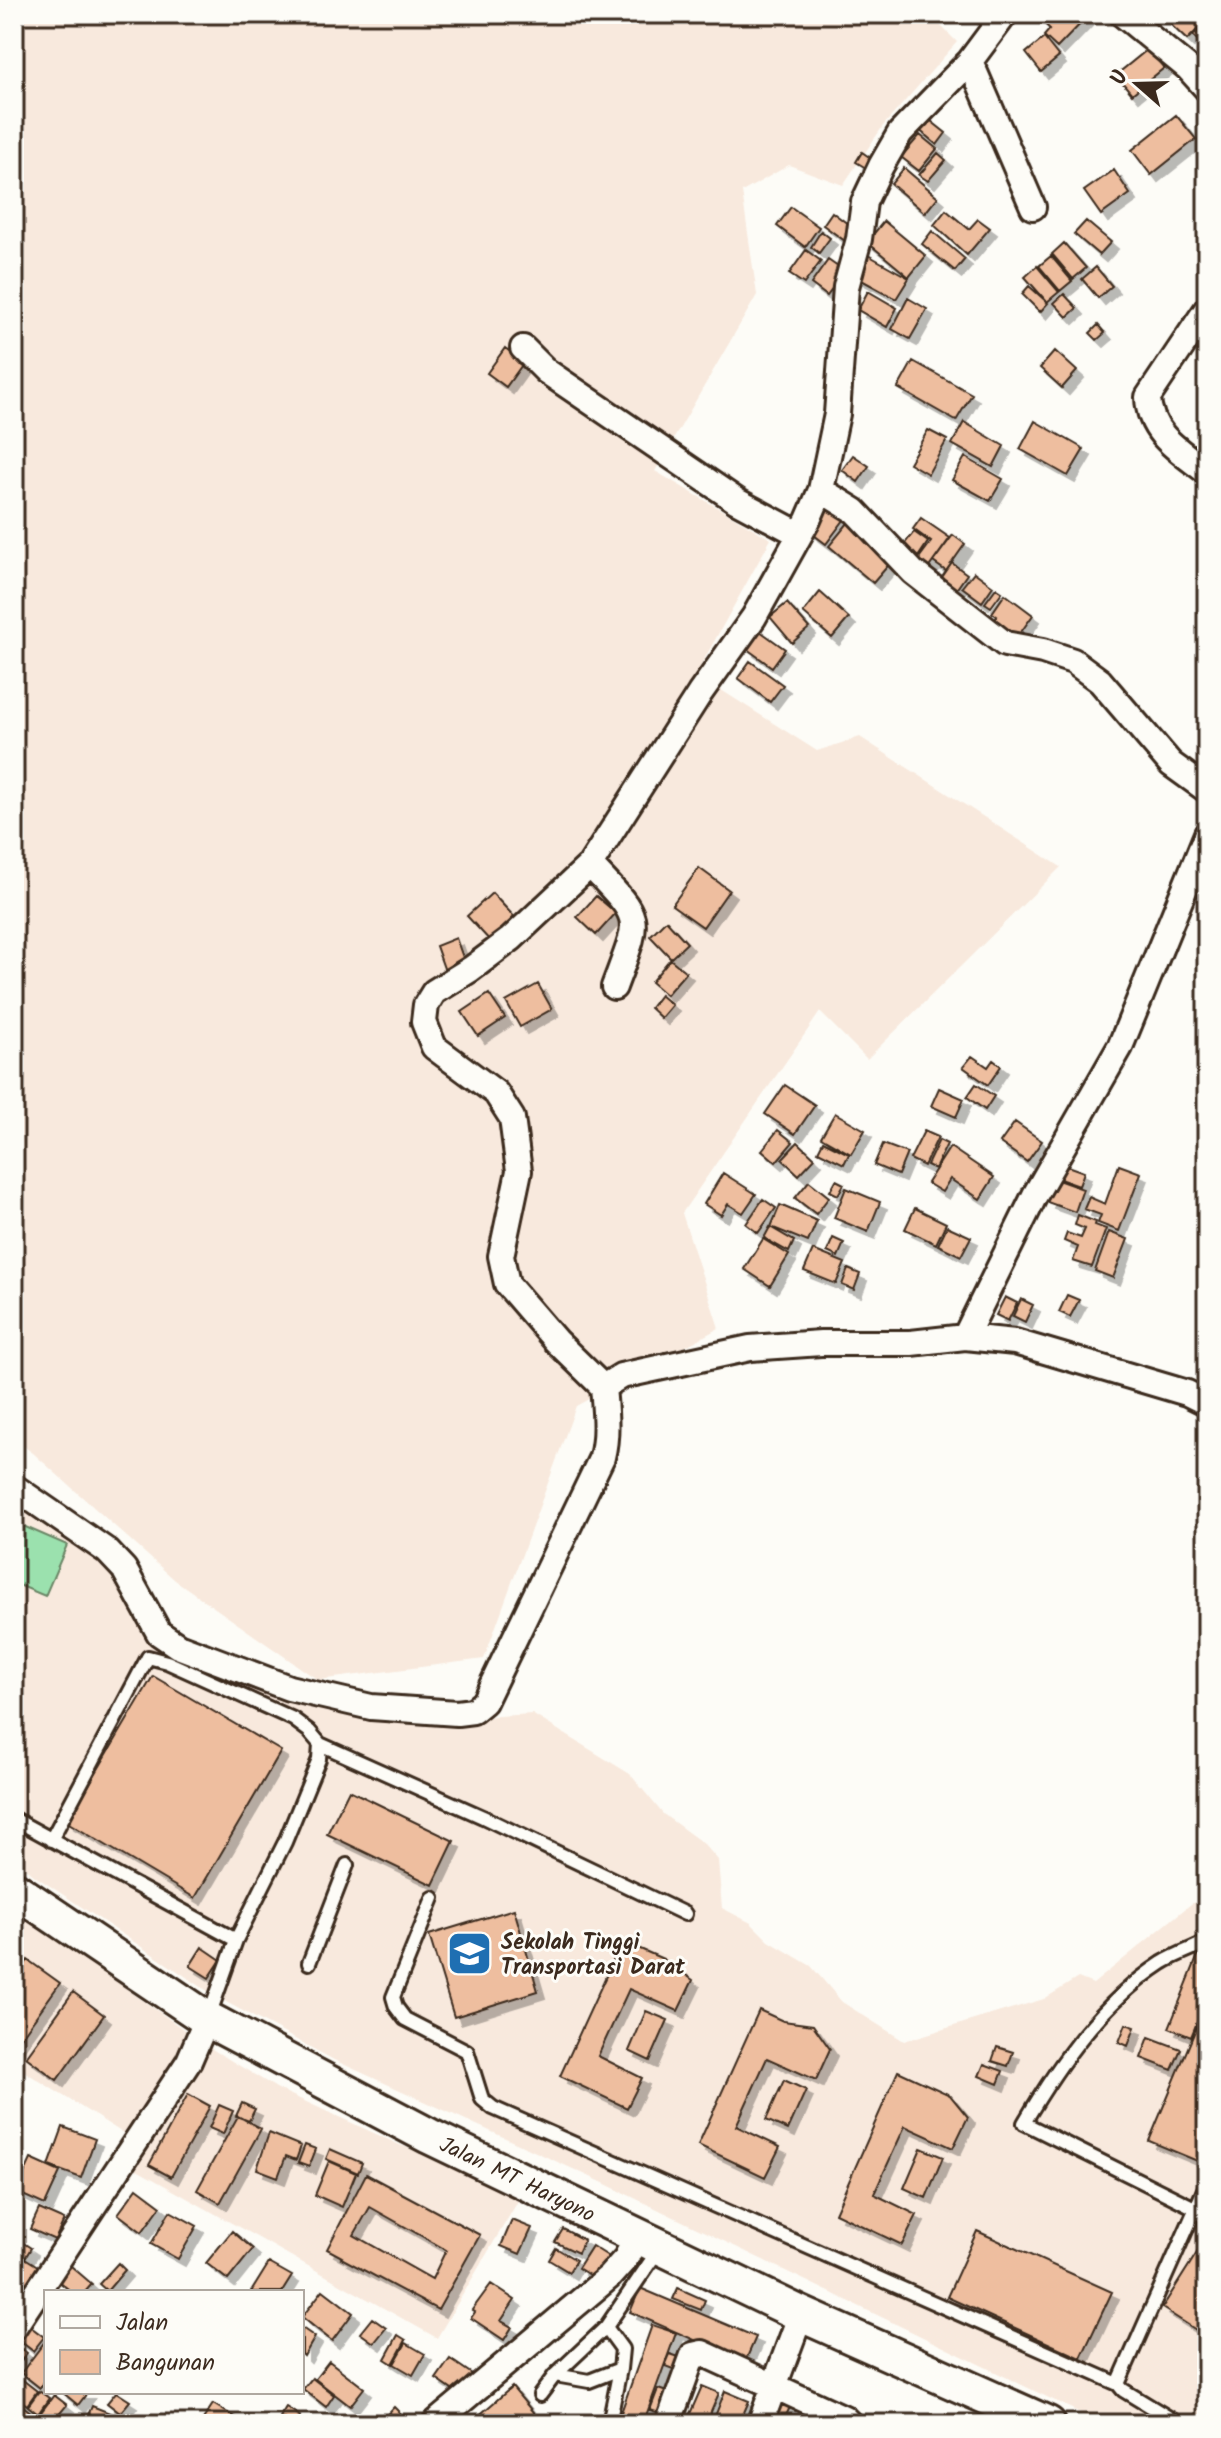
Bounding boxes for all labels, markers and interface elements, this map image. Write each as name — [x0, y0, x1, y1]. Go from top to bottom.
north arrow — [1097, 44, 1177, 124]
text: U — [1102, 66, 1139, 90]
place label: Sekolah Tinggi Transportasi Darat — [501, 1926, 686, 1986]
school or university icon: Sekolah Tinggi Transportasi Darat — [446, 1930, 494, 1978]
street label: Jalan MT Haryono — [433, 2128, 601, 2233]
legend — [44, 2290, 304, 2394]
text: Jalan — [116, 2304, 168, 2343]
text: Bangunan — [116, 2344, 215, 2383]

